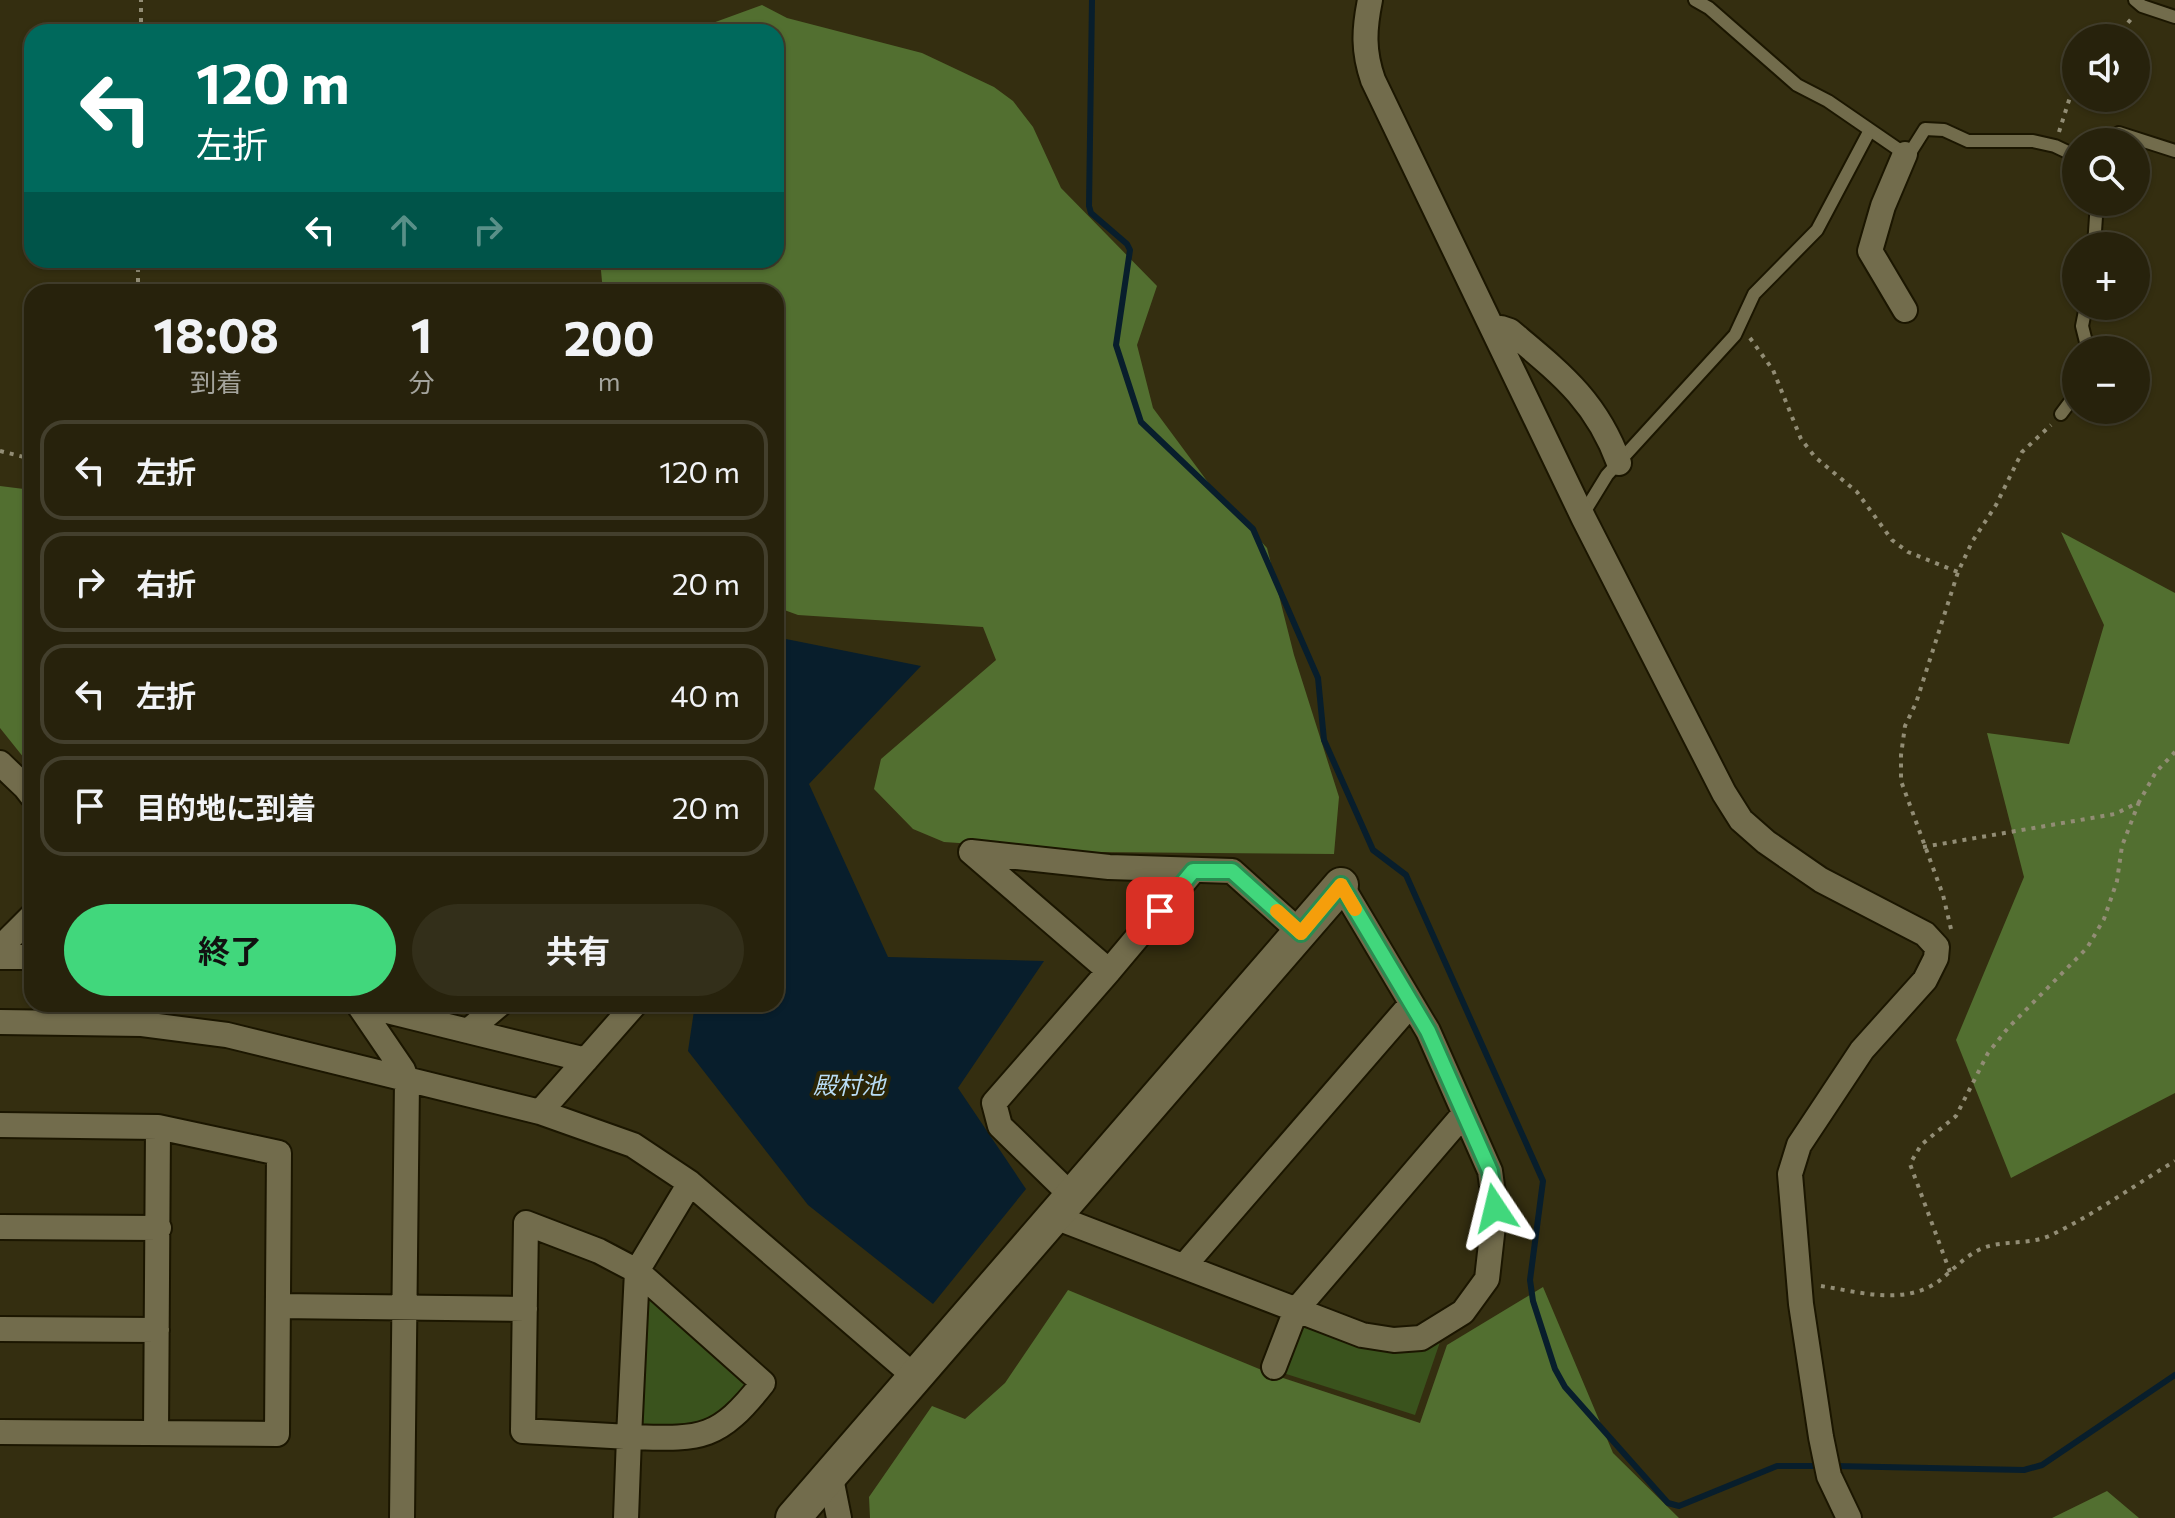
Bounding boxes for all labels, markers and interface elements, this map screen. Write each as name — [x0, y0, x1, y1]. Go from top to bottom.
map controls — [2062, 24, 2150, 424]
button: sound — [2062, 24, 2150, 112]
text: 120 m — [196, 47, 350, 116]
icon: left — [64, 56, 168, 160]
text: 左折 — [196, 121, 268, 165]
button: search — [2062, 128, 2150, 216]
icon: left — [298, 208, 342, 252]
icon: ahead — [382, 208, 426, 252]
icon: right — [466, 208, 510, 252]
button: + — [2062, 232, 2150, 320]
text: 18:08 — [153, 304, 279, 363]
text: 1 — [411, 304, 432, 363]
text: 200 — [564, 307, 655, 366]
button: − — [2062, 336, 2150, 424]
text: m — [598, 365, 621, 396]
text: 到着 — [190, 366, 242, 397]
text: 分 — [408, 366, 434, 397]
icon: left — [68, 448, 112, 492]
text: 左折 — [136, 452, 196, 489]
text: 120 m — [659, 452, 740, 489]
icon: right — [68, 560, 112, 604]
text: 右折 — [136, 564, 196, 601]
text: 20 m — [672, 564, 740, 601]
icon: left — [68, 672, 112, 716]
text: 左折 — [136, 676, 196, 713]
text: 40 m — [671, 676, 740, 713]
icon: arrive — [68, 784, 112, 828]
text: 目的地に到着 — [136, 788, 316, 825]
text: 20 m — [672, 788, 740, 825]
pin — [1126, 877, 1194, 945]
icon: arrive — [1138, 889, 1182, 933]
button: 終了 — [64, 904, 396, 996]
button: 共有 — [412, 904, 744, 996]
water label: 殿村池 — [813, 1070, 887, 1099]
position arrow — [1453, 1166, 1537, 1250]

